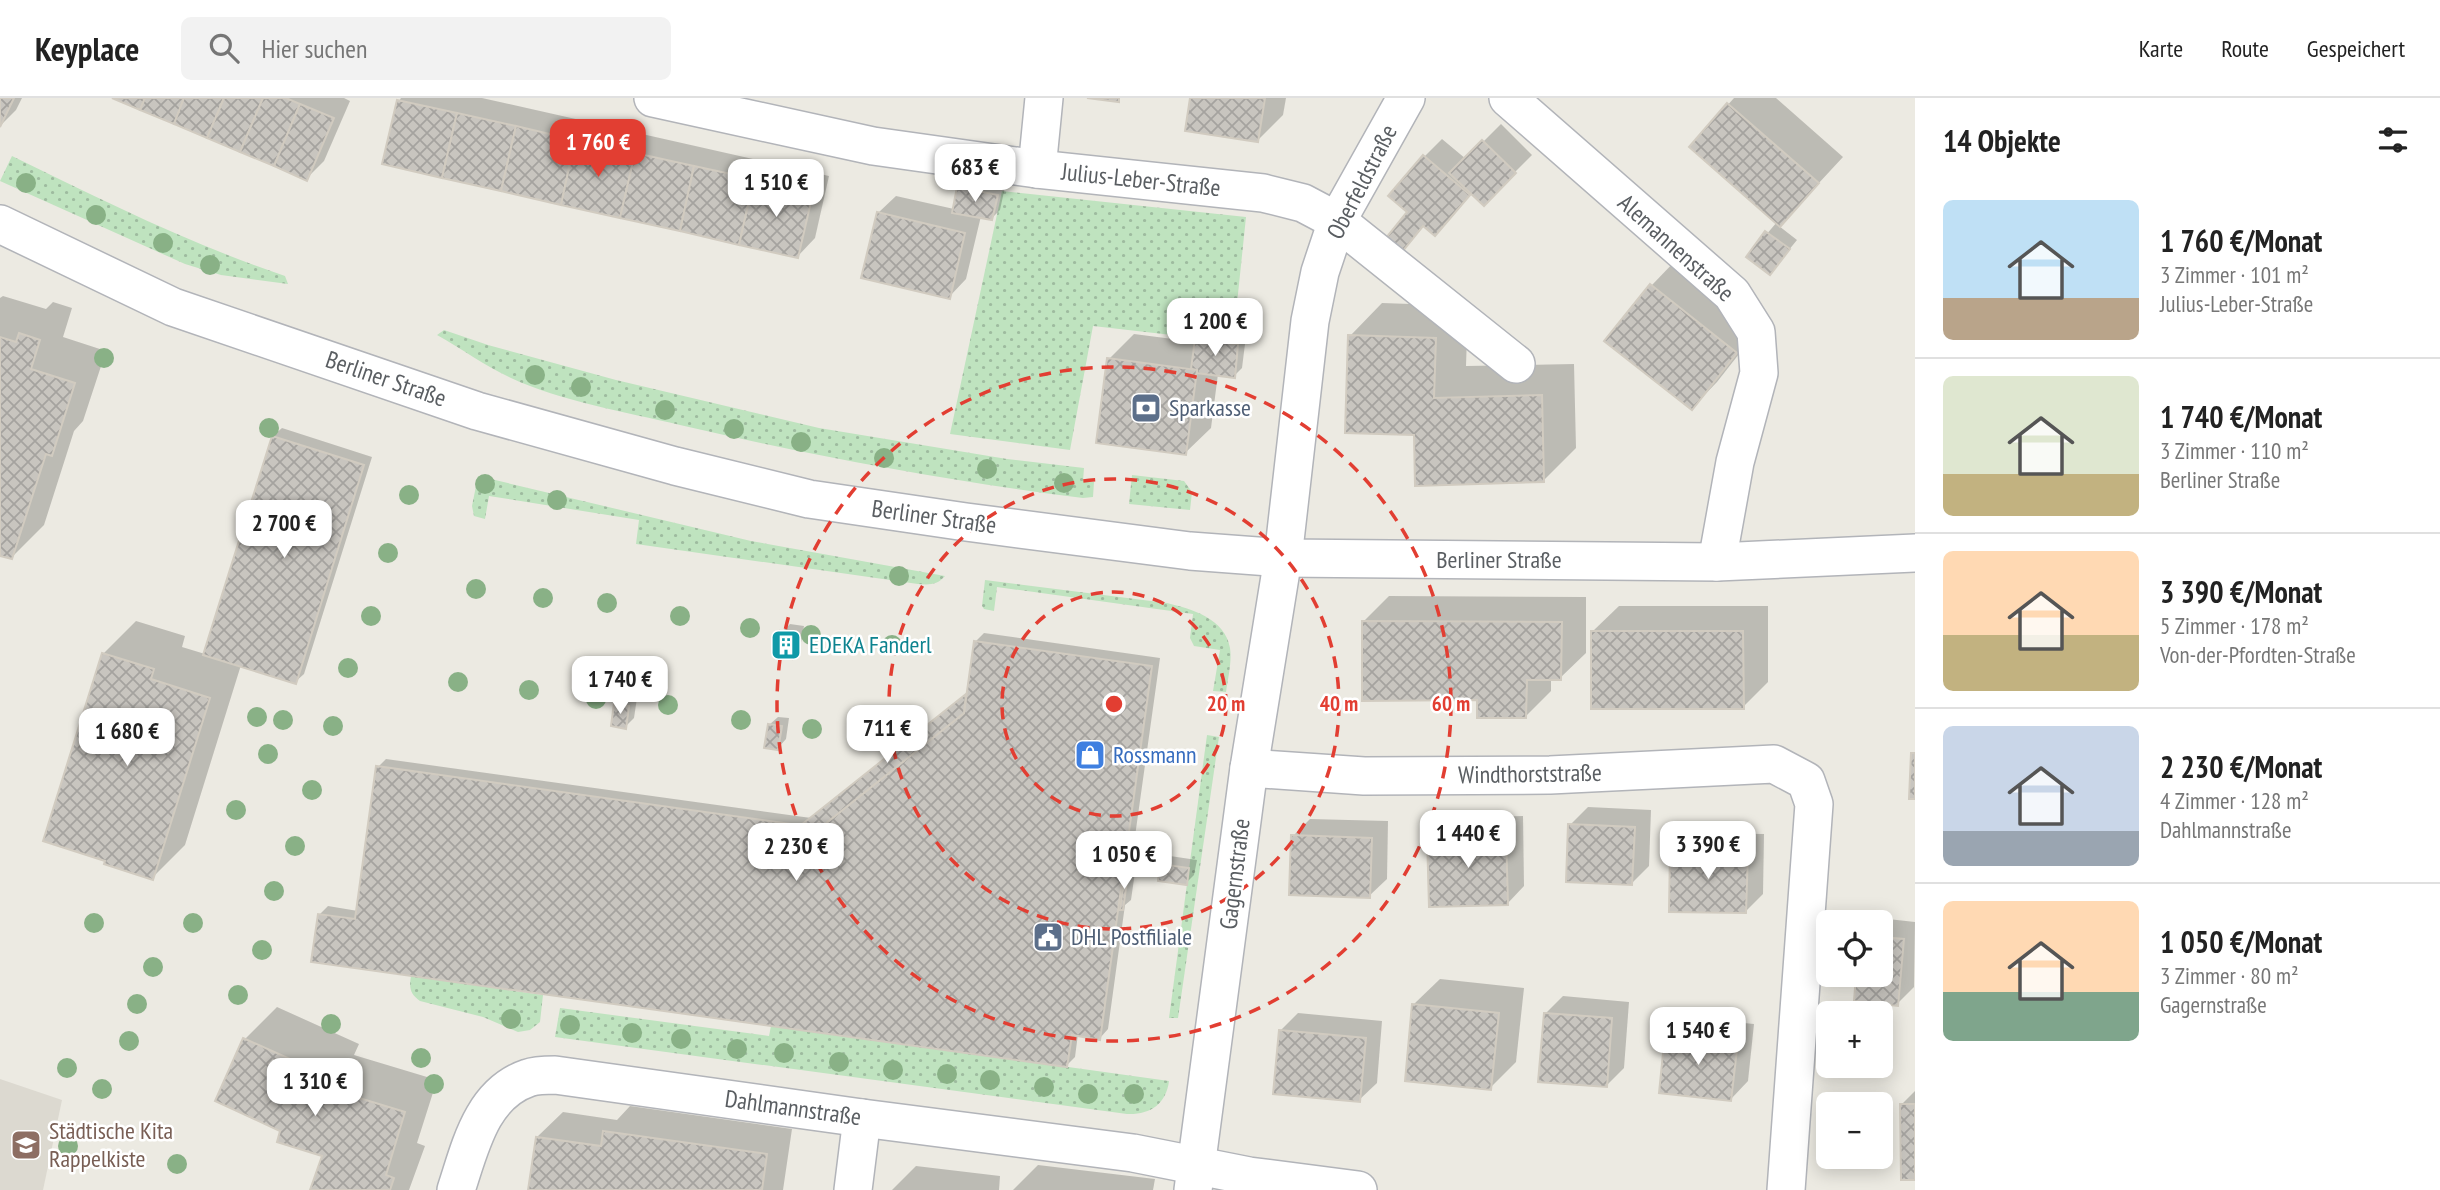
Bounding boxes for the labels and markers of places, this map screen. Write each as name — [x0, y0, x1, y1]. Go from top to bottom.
pin: 1 760 € — [533, 120, 663, 179]
pin: 683 € — [926, 144, 1024, 204]
pin: 1 510 € — [711, 159, 841, 219]
pin: 1 200 € — [1150, 299, 1280, 358]
bank icon: Sparkasse — [1129, 391, 1163, 425]
place label: Sparkasse — [1169, 392, 1251, 423]
pin: 2 700 € — [219, 500, 349, 560]
building icon: EDEKA Fanderl — [769, 628, 803, 662]
place label: EDEKA Fanderl — [809, 629, 932, 660]
pin: 1 740 € — [555, 656, 685, 716]
centre of rings — [1102, 692, 1126, 716]
pin: 711 € — [838, 706, 936, 765]
pin: 1 680 € — [62, 708, 192, 768]
shop icon: Rossmann — [1073, 738, 1107, 772]
place label: Rossmann — [1113, 739, 1196, 770]
pin: 1 440 € — [1403, 810, 1533, 870]
pin: 3 390 € — [1643, 822, 1773, 881]
pin: 2 230 € — [731, 824, 861, 883]
pin: 1 050 € — [1059, 832, 1189, 891]
public building icon: DHL Postfiliale — [1031, 920, 1065, 954]
place label: DHL Postfiliale — [1071, 921, 1192, 952]
pin: 1 540 € — [1633, 1007, 1763, 1067]
pin: 1 310 € — [250, 1058, 380, 1118]
place label: Städtische Kita Rappelkiste — [49, 1115, 173, 1174]
school or university icon: Städtische Kita Rappelkiste — [9, 1128, 43, 1162]

